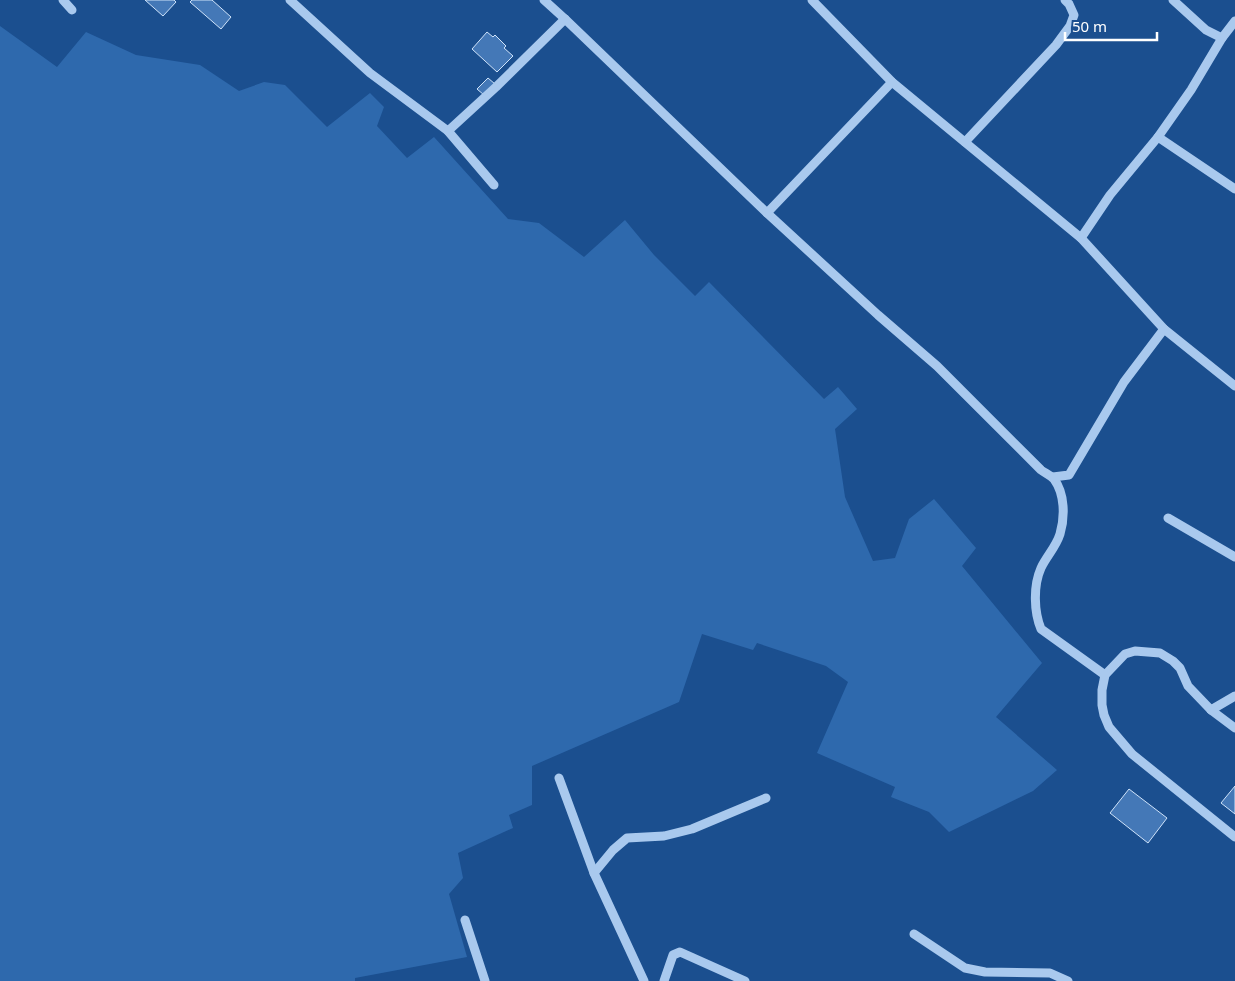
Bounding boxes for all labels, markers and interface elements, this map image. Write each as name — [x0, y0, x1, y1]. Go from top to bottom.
scale bar — [1065, 10, 1158, 42]
text: 50 m — [1072, 16, 1107, 36]

